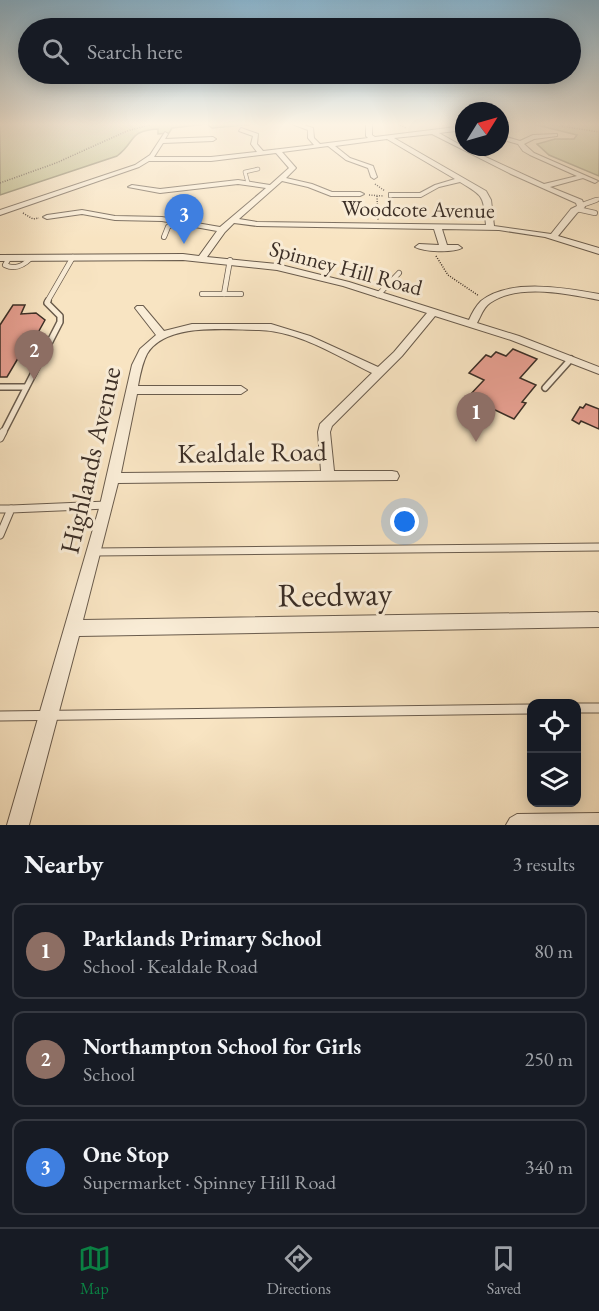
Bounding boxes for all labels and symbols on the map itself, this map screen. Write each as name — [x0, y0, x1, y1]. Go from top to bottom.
north arrow — [455, 102, 509, 156]
street label: Woodcote Avenue — [341, 193, 495, 225]
pin: 3 — [164, 194, 204, 244]
street label: Spinney Hill Road — [266, 234, 426, 303]
pin: 2 — [15, 330, 54, 380]
street label: Highlands Avenue — [51, 363, 129, 557]
pin: 1 — [456, 392, 496, 442]
street label: Kealdale Road — [177, 433, 327, 471]
your location — [390, 507, 419, 536]
street label: Reedway — [277, 571, 393, 616]

